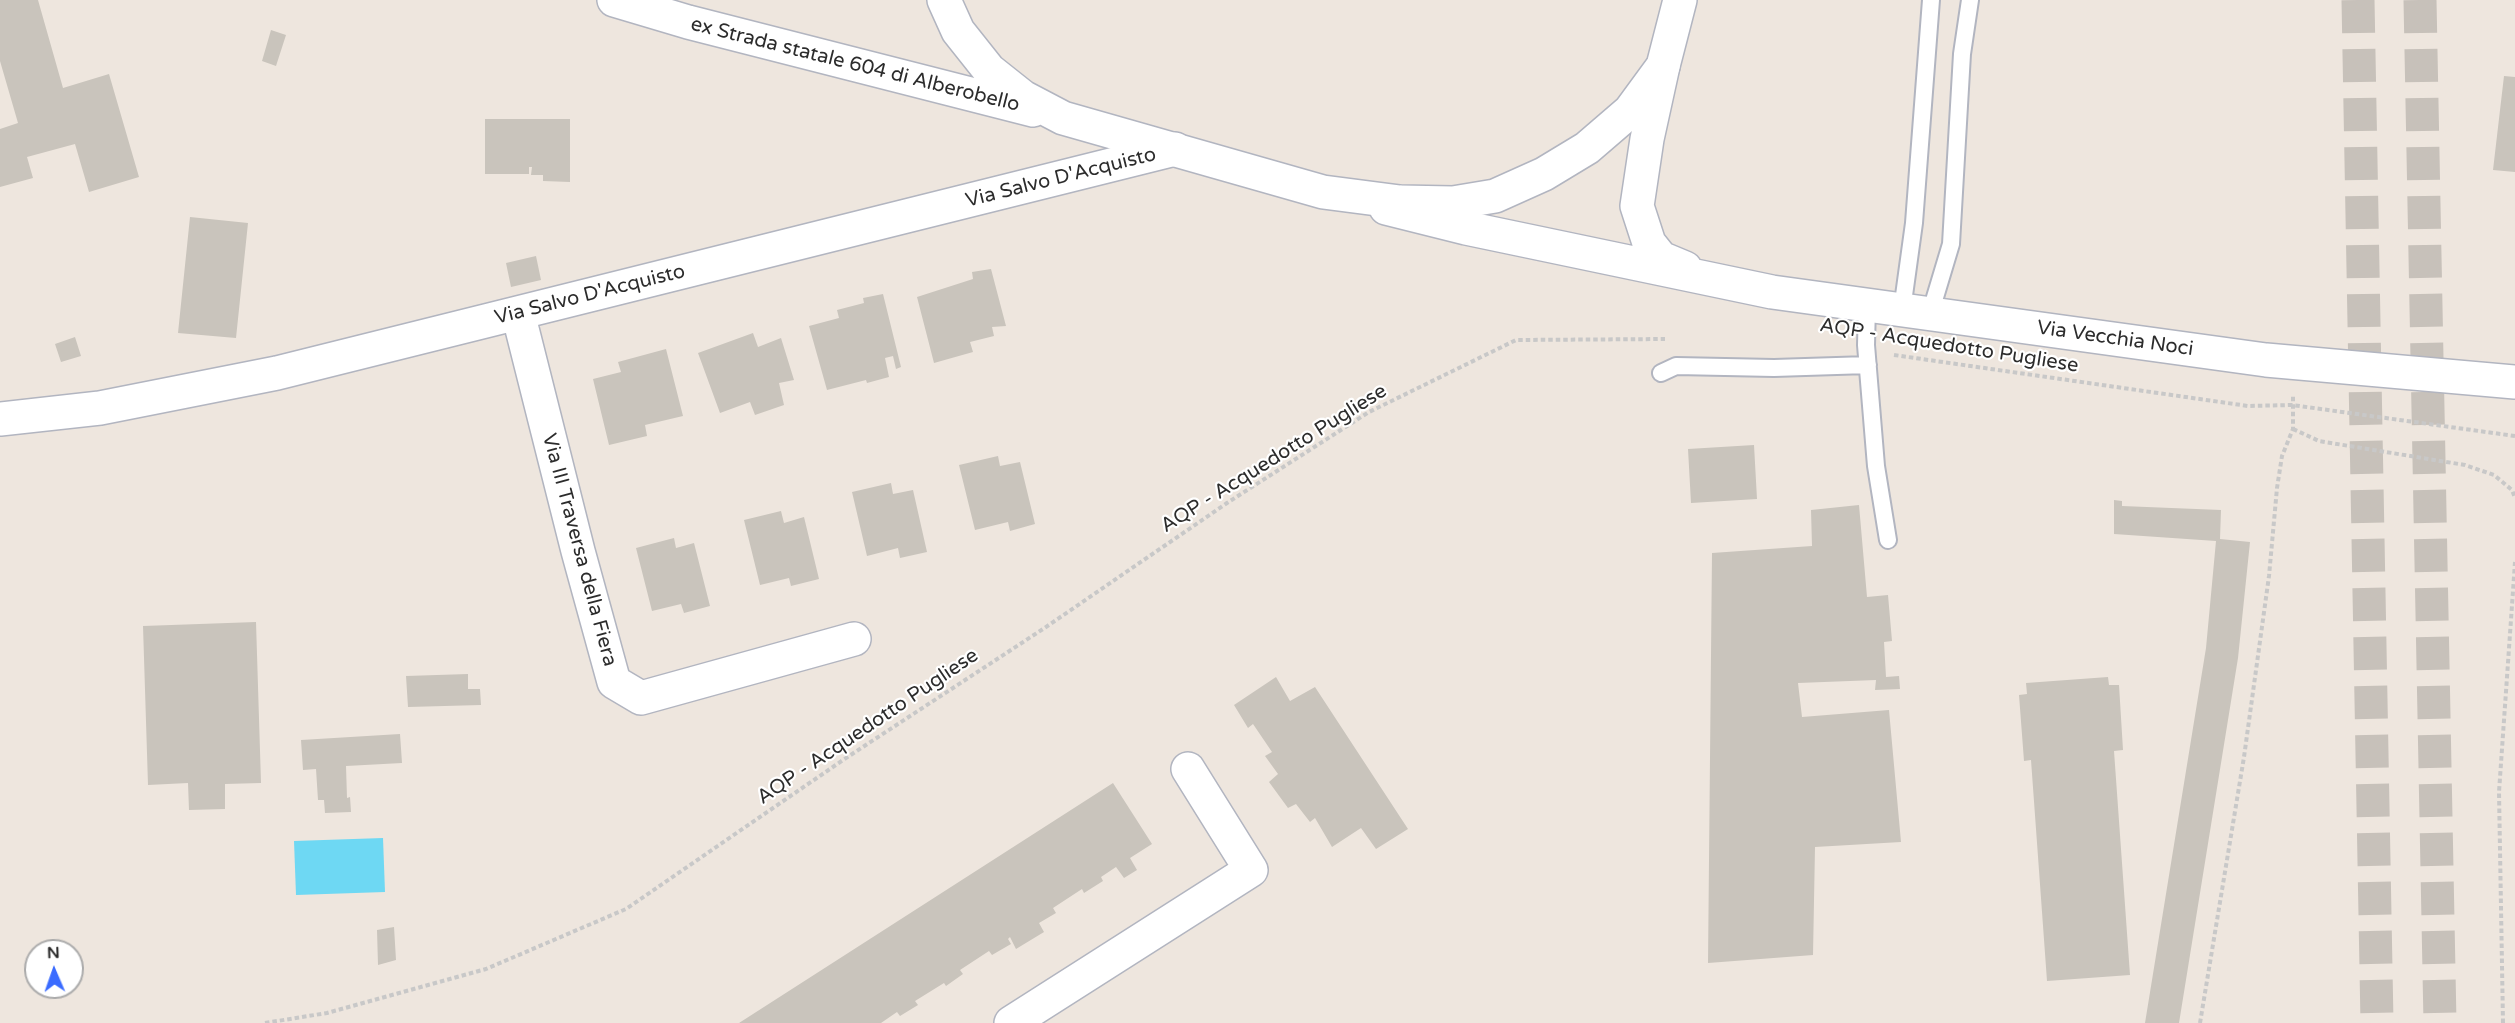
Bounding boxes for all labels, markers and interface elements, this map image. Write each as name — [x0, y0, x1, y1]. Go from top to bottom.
street label: ex Strada statale 604 di Alberobello — [688, 12, 1022, 118]
street label: Via Salvo D'Acquisto — [963, 143, 1159, 213]
street label: Via Salvo D'Acquisto — [492, 260, 688, 330]
street label: AQP - Acquedotto Pugliese — [1818, 314, 2080, 378]
street label: Via Vecchia Noci — [2035, 316, 2195, 362]
street label: AQP - Acquedotto Pugliese — [1157, 379, 1391, 539]
street label: Via III Traversa della Fiera — [536, 431, 622, 669]
street label: AQP - Acquedotto Pugliese — [753, 644, 983, 810]
north arrow — [24, 939, 84, 999]
text: N — [47, 943, 60, 963]

